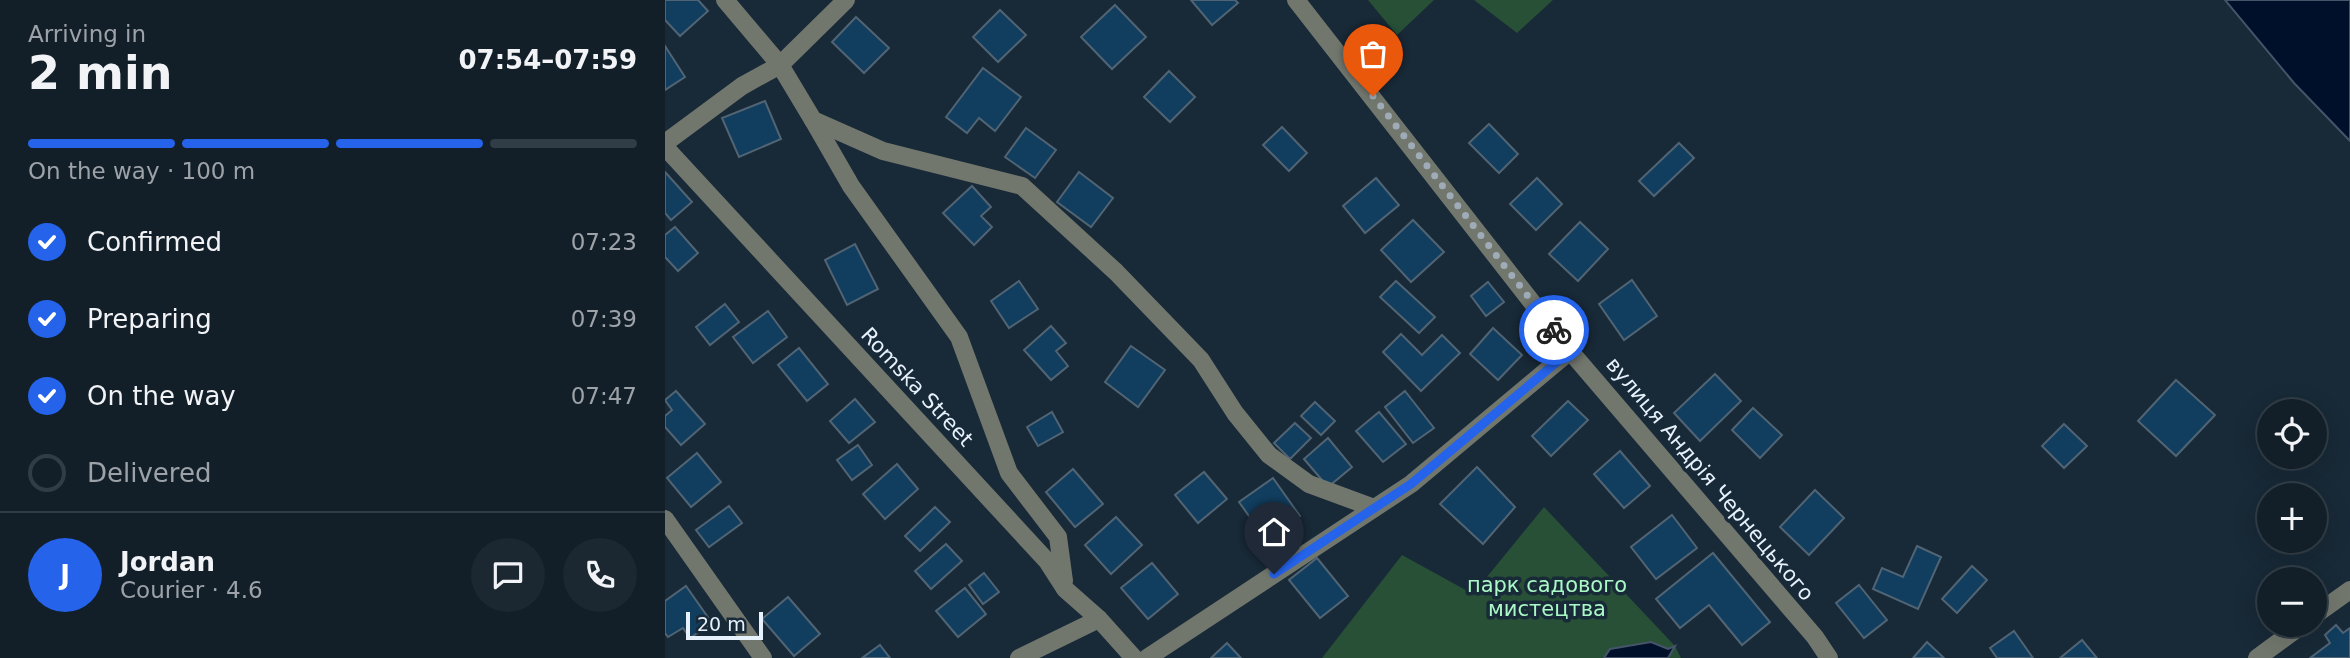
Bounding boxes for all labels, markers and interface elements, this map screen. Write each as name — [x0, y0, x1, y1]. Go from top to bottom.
text: Arriving in — [28, 21, 146, 47]
pin — [1343, 24, 1403, 96]
icon: bag — [1354, 35, 1392, 73]
text: 07:54–07:59 — [458, 45, 637, 75]
text: 2 min — [28, 46, 172, 100]
text: On the way · 100 m — [28, 158, 255, 184]
icon: check — [28, 223, 66, 261]
text: Confirmed — [87, 227, 222, 257]
text: 07:23 — [571, 229, 637, 255]
courier — [1519, 295, 1589, 365]
icon: check — [28, 300, 66, 338]
text: Preparing — [87, 304, 212, 334]
text: 07:39 — [571, 306, 637, 332]
icon: bike — [1535, 311, 1573, 349]
street label: Romska Street — [856, 323, 978, 451]
street label: вулиця Андрія Чернецького — [1601, 353, 1819, 605]
icon: check — [28, 377, 66, 415]
text: On the way — [87, 381, 236, 411]
text: 07:47 — [571, 383, 637, 409]
map controls — [2257, 399, 2327, 637]
button: locate — [2257, 399, 2327, 469]
text: Delivered — [87, 458, 211, 488]
button: + — [2257, 483, 2327, 553]
pin — [1244, 502, 1304, 574]
icon: home — [1255, 513, 1293, 551]
button: chat — [471, 538, 545, 612]
button: phone — [563, 538, 637, 612]
text: Jordan — [120, 547, 215, 577]
text: J — [60, 560, 70, 590]
button: − — [2257, 567, 2327, 637]
park label: парк садового мистецтва — [1467, 573, 1627, 621]
text: Courier · 4.6 — [120, 577, 263, 603]
scale bar — [686, 609, 763, 641]
text: 20 m — [697, 613, 746, 635]

